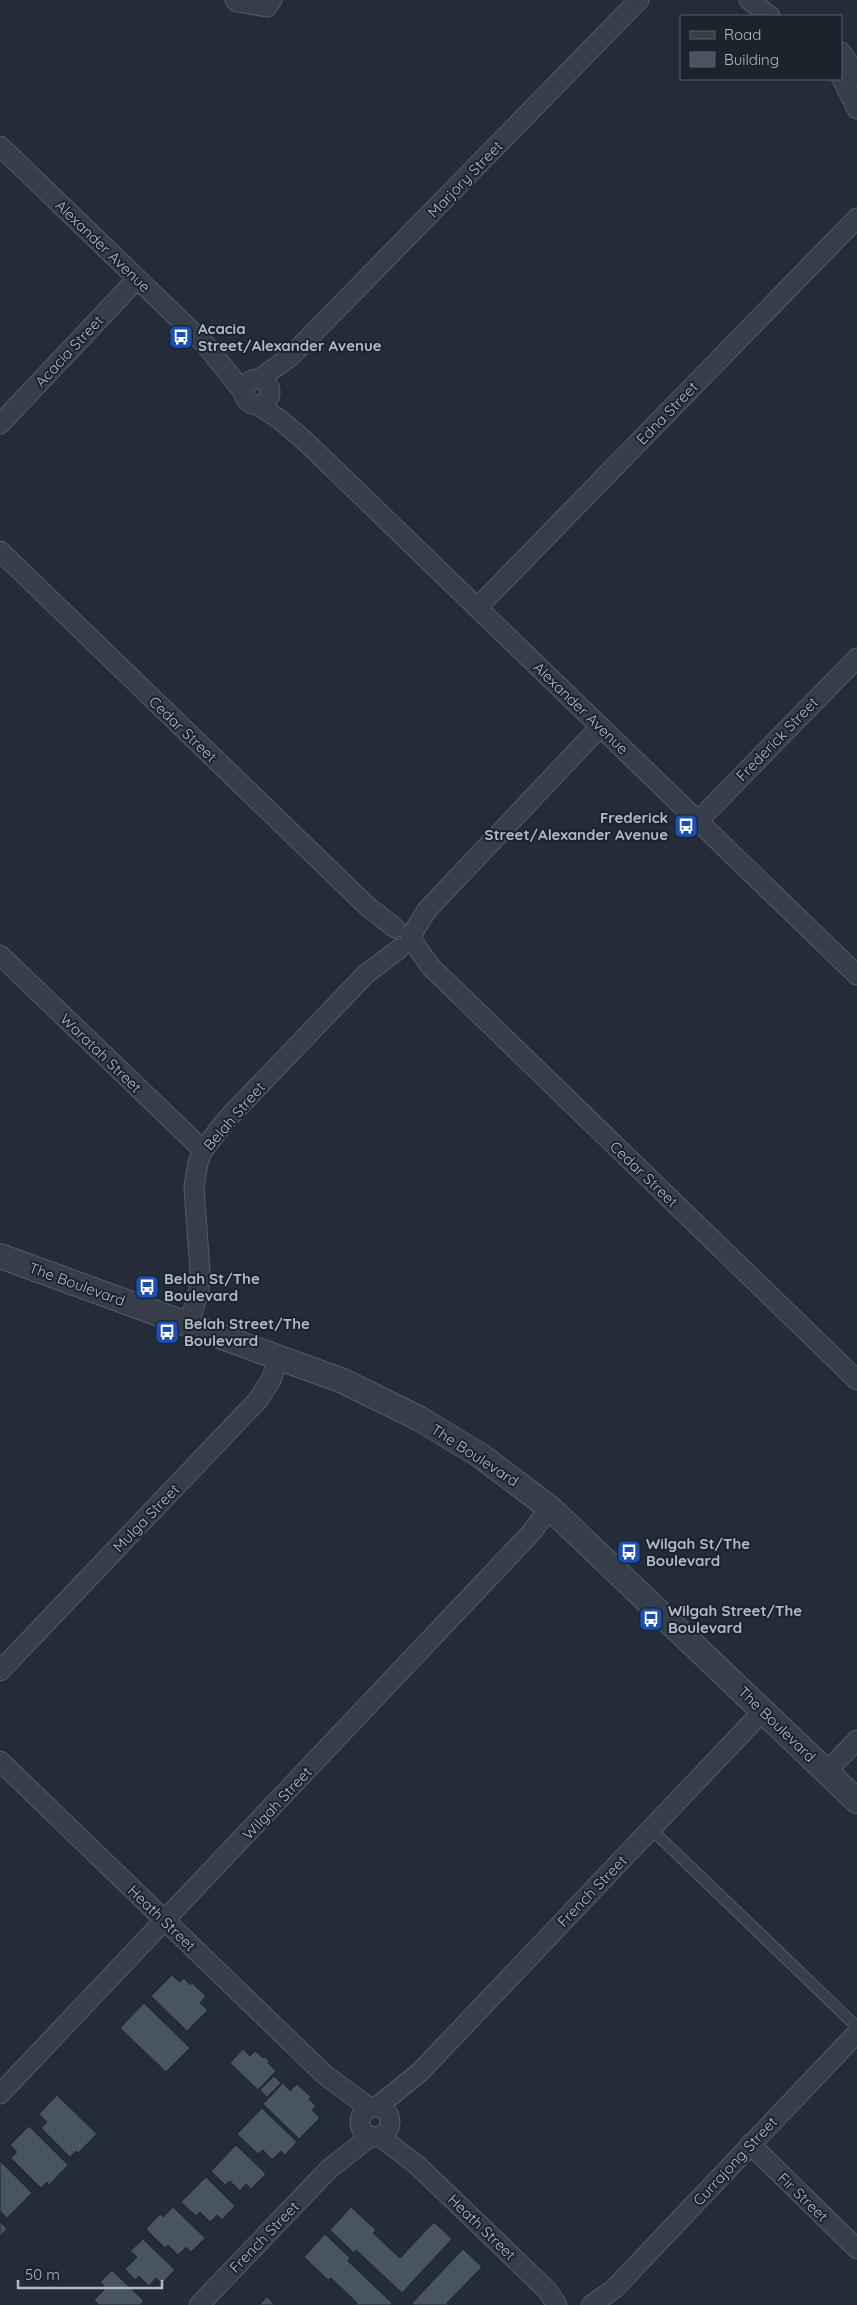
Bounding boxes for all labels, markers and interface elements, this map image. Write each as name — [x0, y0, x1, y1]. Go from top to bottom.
legend — [680, 15, 842, 80]
text: Road — [724, 25, 761, 44]
text: Building — [724, 50, 779, 69]
street label: Marjory Street — [424, 137, 506, 221]
street label: Alexander Avenue — [51, 196, 155, 296]
street label: Acacia Street — [31, 311, 107, 391]
place label: Acacia Street/Alexander Avenue — [198, 319, 382, 355]
bus stop icon: Acacia Street/Alexander Avenue — [168, 324, 194, 350]
street label: Edna Street — [632, 377, 702, 449]
street label: Alexander Avenue — [529, 658, 633, 758]
street label: Cedar Street — [145, 692, 221, 766]
street label: Frederick Street — [732, 693, 822, 785]
place label: Frederick Street/Alexander Avenue — [484, 808, 668, 844]
bus stop icon: Frederick Street/Alexander Avenue — [673, 813, 699, 839]
street label: Waratah Street — [56, 1009, 146, 1097]
street label: Belah Street — [199, 1078, 269, 1154]
street label: Cedar Street — [606, 1137, 682, 1211]
street label: The Boulevard — [26, 1258, 128, 1310]
place label: Belah St/The Boulevard — [164, 1269, 260, 1305]
bus stop icon: Belah St/The Boulevard — [134, 1274, 160, 1300]
place label: Belah Street/The Boulevard — [184, 1314, 310, 1350]
bus stop icon: Belah Street/The Boulevard — [154, 1319, 180, 1345]
street label: The Boulevard — [428, 1420, 522, 1490]
street label: Mulga Street — [109, 1480, 183, 1556]
place label: Wilgah St/The Boulevard — [646, 1534, 750, 1570]
bus stop icon: Wilgah St/The Boulevard — [616, 1539, 642, 1565]
place label: Wilgah Street/The Boulevard — [668, 1601, 802, 1637]
bus stop icon: Wilgah Street/The Boulevard — [638, 1606, 664, 1632]
street label: The Boulevard — [734, 1682, 820, 1766]
street label: Wilgah Street — [238, 1763, 316, 1843]
street label: French Street — [553, 1851, 631, 1931]
street label: Heath Street — [124, 1881, 200, 1955]
street label: Currajong Street — [689, 2112, 781, 2210]
street label: Fir Street — [774, 2168, 832, 2226]
street label: Heath Street — [444, 2190, 520, 2264]
street label: French Street — [225, 2197, 303, 2277]
scale bar — [18, 2258, 161, 2290]
text: 50 m — [25, 2265, 60, 2284]

